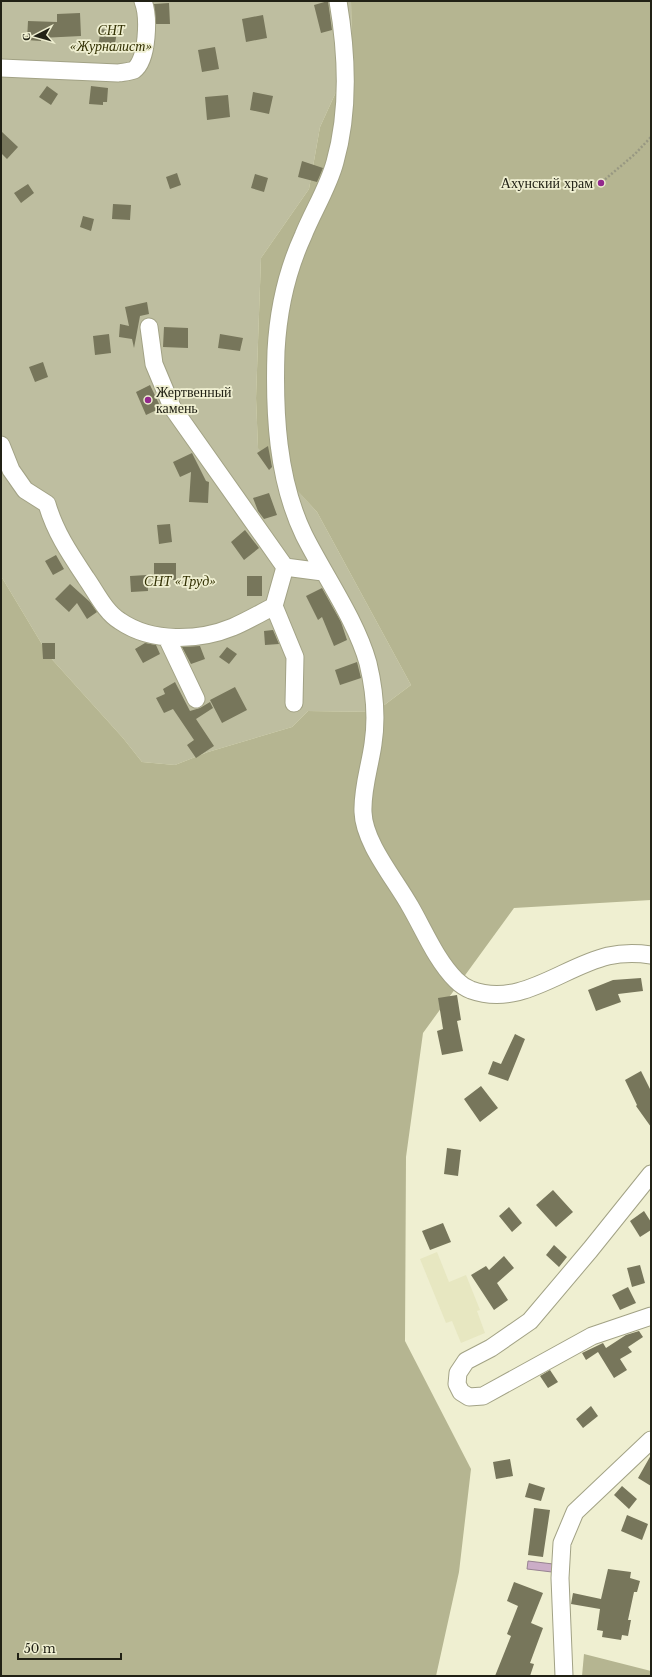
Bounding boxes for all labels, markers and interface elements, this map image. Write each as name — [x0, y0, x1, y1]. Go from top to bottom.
north arrow — [16, 16, 56, 56]
park label: СНТ «Журналист» — [70, 21, 152, 55]
text: С — [19, 32, 33, 42]
place label: Ахунский храм — [501, 174, 593, 192]
marker: Ахунский храм — [596, 178, 606, 188]
place label: Жертвенный камень — [156, 383, 232, 417]
marker: Жертвенный камень — [143, 395, 153, 405]
park label: СНТ «Труд» — [144, 572, 216, 590]
scale bar — [18, 1635, 121, 1661]
text: 50 m — [24, 1641, 56, 1656]

